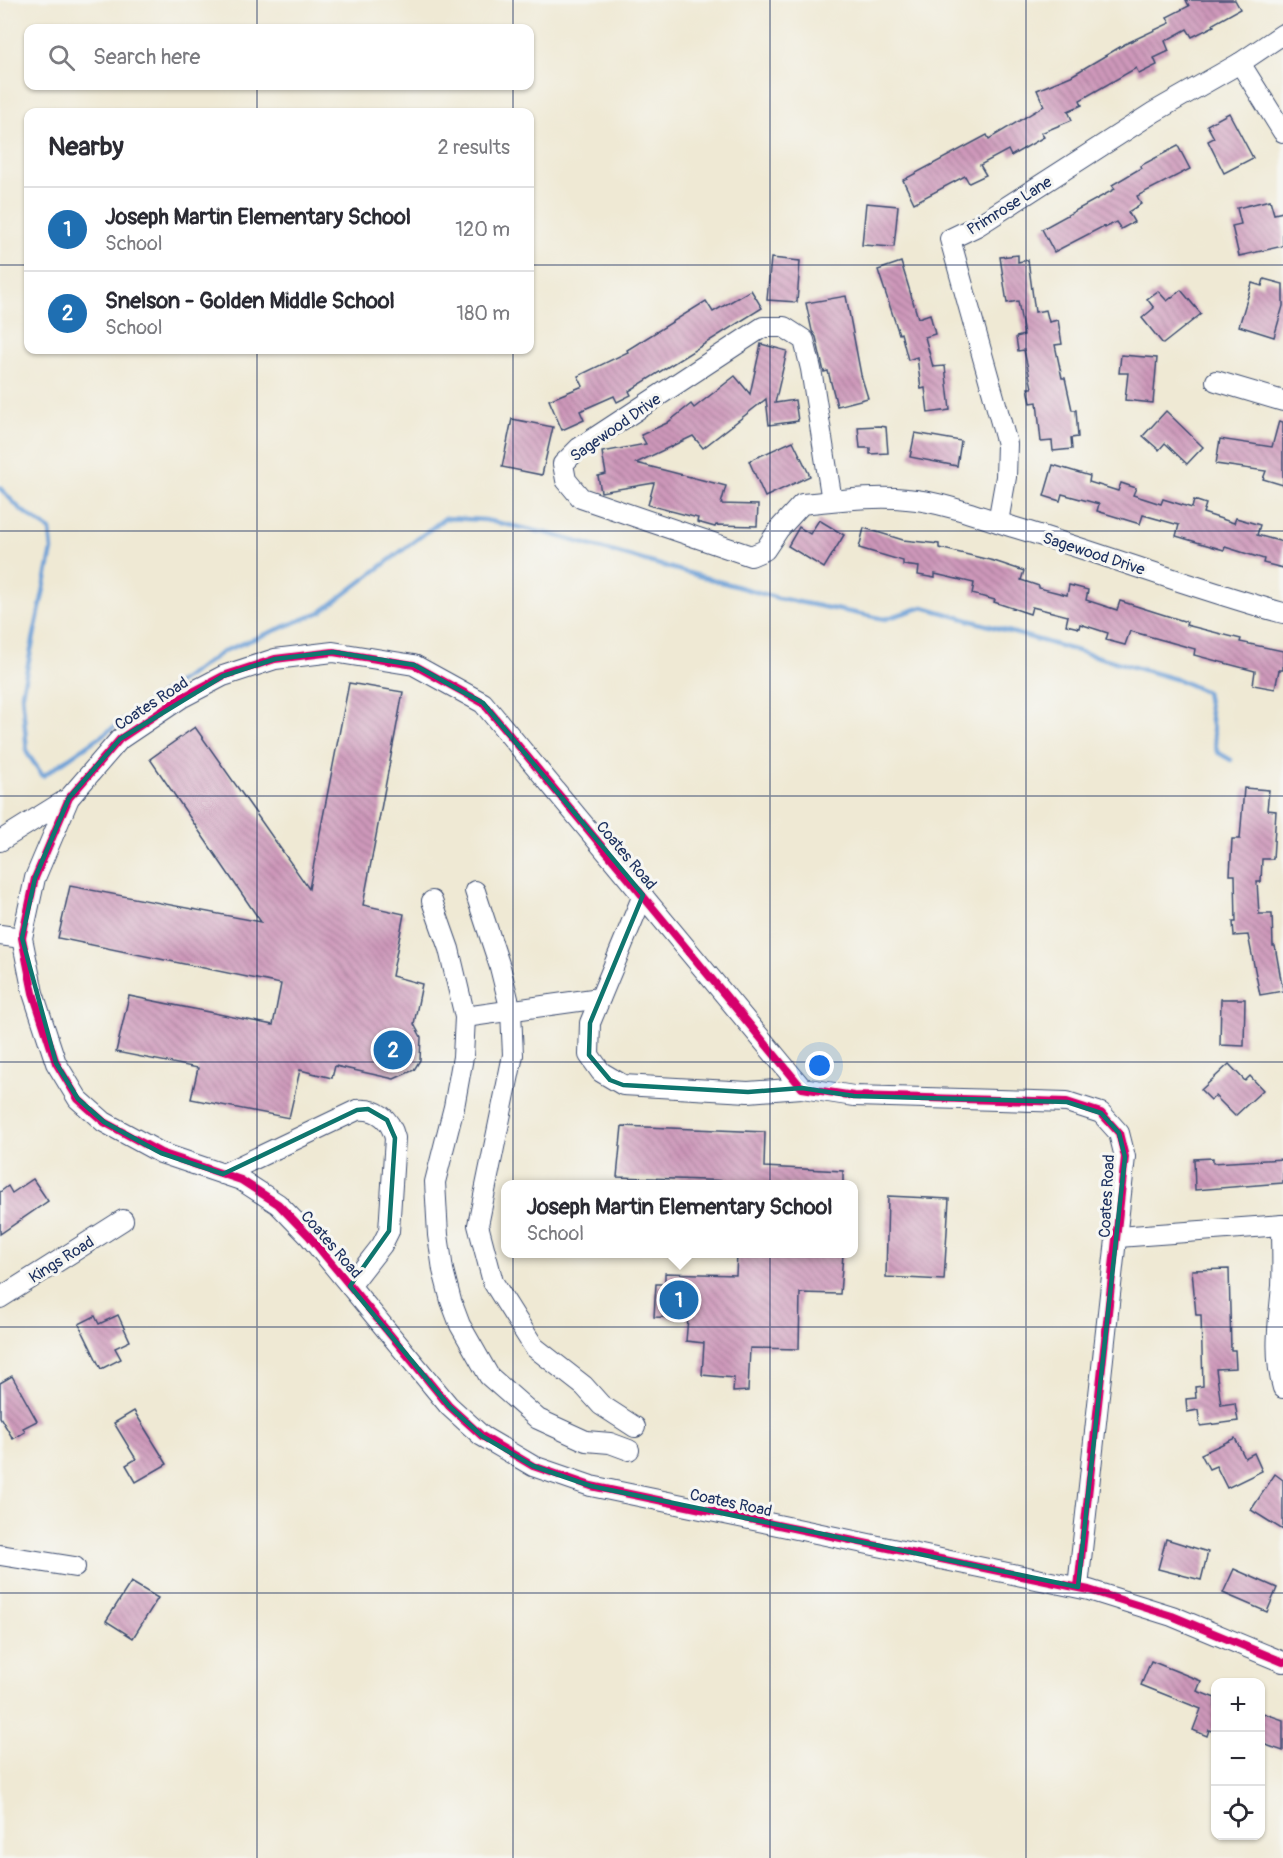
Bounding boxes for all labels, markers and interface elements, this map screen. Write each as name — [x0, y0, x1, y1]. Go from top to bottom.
search box — [24, 24, 534, 90]
icon: search — [45, 41, 78, 74]
text: Search here — [93, 43, 200, 71]
text: Nearby — [48, 131, 124, 163]
text: 2 results — [438, 135, 510, 160]
street label: Primrose Lane — [963, 172, 1056, 240]
text: Joseph Martin Elementary School — [105, 203, 411, 231]
text: 1 — [64, 217, 71, 242]
text: 120 m — [455, 217, 510, 242]
text: School — [105, 231, 162, 256]
text: Snelson - Golden Middle School — [105, 287, 395, 315]
text: 2 — [62, 301, 73, 326]
text: 180 m — [456, 301, 510, 326]
text: School — [105, 315, 162, 340]
street label: Sagewood Drive — [566, 389, 665, 466]
street label: Sagewood Drive — [1040, 528, 1147, 580]
street label: Coates Road — [111, 673, 192, 735]
street label: Coates Road — [592, 817, 661, 894]
pin: 2 — [374, 1028, 412, 1072]
your location — [805, 1051, 834, 1080]
street label: Coates Road — [1095, 1154, 1119, 1238]
popup — [501, 1180, 858, 1258]
text: Joseph Martin Elementary School — [527, 1193, 833, 1221]
street label: Coates Road — [296, 1207, 366, 1283]
text: School — [527, 1221, 584, 1246]
street label: Kings Road — [25, 1232, 98, 1288]
pin: 1 — [660, 1278, 698, 1322]
street label: Coates Road — [688, 1485, 774, 1521]
map controls — [1211, 1678, 1265, 1840]
button: + — [1211, 1678, 1265, 1732]
button: − — [1211, 1732, 1265, 1786]
button: locate — [1211, 1786, 1265, 1840]

